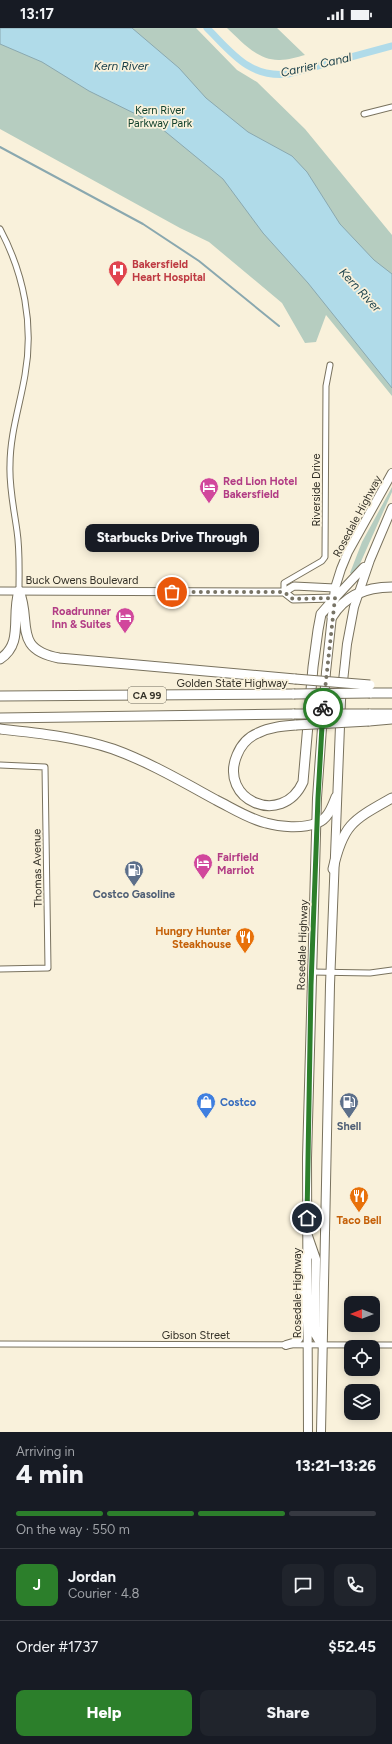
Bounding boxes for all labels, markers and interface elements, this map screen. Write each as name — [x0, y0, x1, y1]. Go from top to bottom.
text: 13:17 — [20, 5, 54, 23]
water label: Carrier Canal — [279, 50, 353, 80]
water label: Kern River — [94, 59, 149, 73]
park label: Kern River Parkway Park — [128, 104, 193, 130]
place label: Bakersfield Heart Hospital — [132, 258, 206, 284]
hospital icon: Bakersfield Heart Hospital — [107, 259, 129, 287]
water label: Kern River — [336, 265, 384, 315]
street label: Riverside Drive — [310, 453, 323, 527]
street label: Rosedale Highway — [330, 473, 385, 559]
place label: Red Lion Hotel Bakersfield — [223, 475, 297, 501]
hotel icon: Red Lion Hotel Bakersfield — [198, 476, 220, 504]
callout: Starbucks Drive Through — [85, 524, 259, 552]
text: Starbucks Drive Through — [97, 530, 247, 545]
street label: Buck Owens Boulevard — [26, 574, 138, 587]
pin — [155, 575, 189, 609]
icon: bag — [161, 581, 183, 603]
place label: Roadrunner Inn & Suites — [52, 605, 112, 631]
hotel icon: Roadrunner Inn & Suites — [114, 606, 136, 634]
street label: Golden State Highway — [177, 677, 288, 690]
road number: CA 99 — [128, 687, 166, 703]
courier — [303, 688, 343, 728]
icon: bike — [312, 697, 334, 719]
street label: Thomas Avenue — [30, 829, 45, 907]
place label: Fairfield Marriot — [217, 851, 258, 877]
hotel icon: Fairfield Marriot — [192, 852, 214, 880]
fuel station icon: Costco Gasoline — [123, 859, 145, 887]
place label: Costco Gasoline — [93, 888, 175, 901]
street label: Rosedale Highway — [294, 899, 311, 991]
place label: Hungry Hunter Steakhouse — [155, 925, 232, 951]
restaurant icon: Hungry Hunter Steakhouse — [234, 926, 256, 954]
shop icon: Costco — [195, 1091, 217, 1119]
fuel station icon: Shell — [338, 1091, 360, 1119]
place label: Costco — [220, 1096, 257, 1109]
place label: Shell — [337, 1120, 362, 1133]
restaurant icon: Taco Bell — [348, 1185, 370, 1213]
pin — [290, 1201, 324, 1235]
icon: home — [296, 1207, 318, 1229]
place label: Taco Bell — [337, 1214, 382, 1227]
street label: Rosedale Highway — [291, 1247, 304, 1338]
north arrow — [344, 1296, 380, 1332]
map controls — [344, 1296, 380, 1420]
street label: Gibson Street — [162, 1329, 230, 1342]
button: locate — [344, 1340, 380, 1376]
button: layers — [344, 1384, 380, 1420]
text: Arriving in — [16, 1444, 75, 1459]
text: 13:21–13:26 — [296, 1457, 376, 1475]
text: 4 min — [16, 1458, 84, 1490]
text: On the way · 550 m — [16, 1522, 130, 1537]
button: chat — [282, 1564, 324, 1606]
button: phone — [334, 1564, 376, 1606]
text: Jordan — [68, 1568, 116, 1586]
text: J — [33, 1576, 41, 1594]
text: Courier · 4.8 — [68, 1586, 140, 1601]
text: Order #1737 — [16, 1638, 98, 1656]
text: $52.45 — [328, 1638, 376, 1656]
button: Help — [16, 1690, 192, 1736]
button: Share — [200, 1690, 376, 1736]

